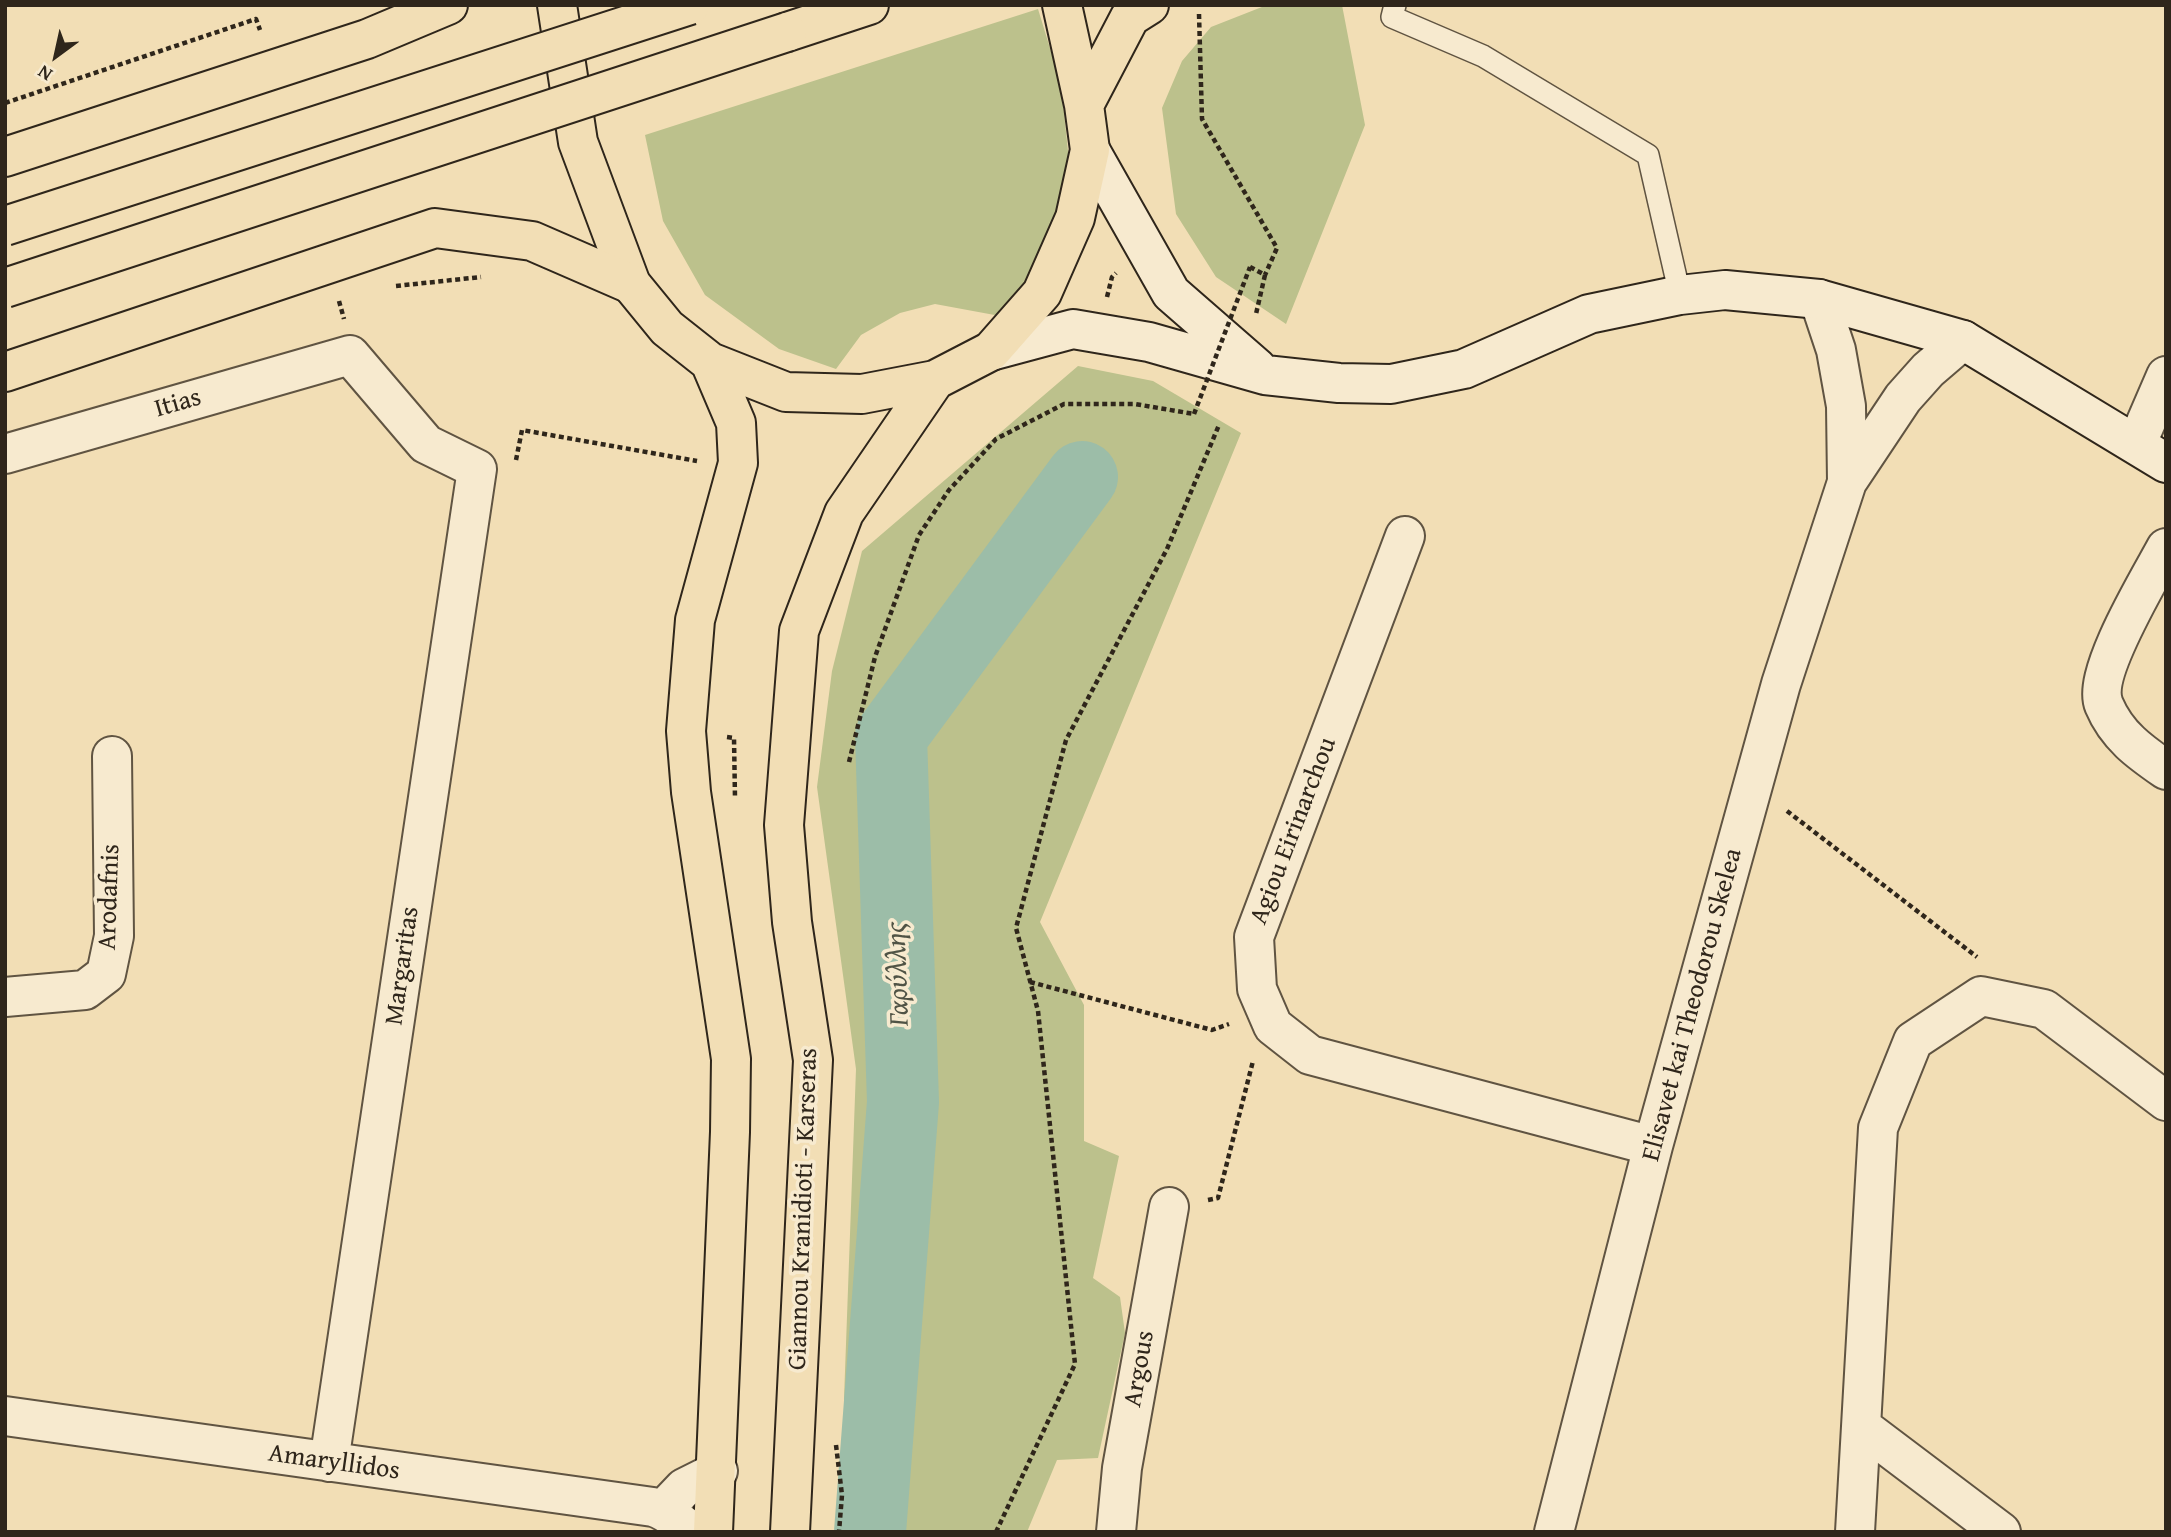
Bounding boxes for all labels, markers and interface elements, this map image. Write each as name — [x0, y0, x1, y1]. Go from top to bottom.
north arrow — [21, 21, 91, 91]
text: N — [32, 58, 58, 89]
street label: Itias — [151, 383, 205, 425]
street label: Agiou Eirinarchou — [1244, 733, 1344, 929]
street label: Arodafnis — [93, 843, 127, 951]
street label: Elisavet kai Theodorou Skelea — [1636, 845, 1750, 1165]
street label: Margaritas — [379, 905, 427, 1027]
water label: Γαρύλλης — [880, 921, 918, 1027]
street label: Giannou Kranidioti - Karseras — [783, 1047, 825, 1371]
street label: Argous — [1118, 1328, 1162, 1410]
street label: Amaryllidos — [266, 1438, 402, 1488]

